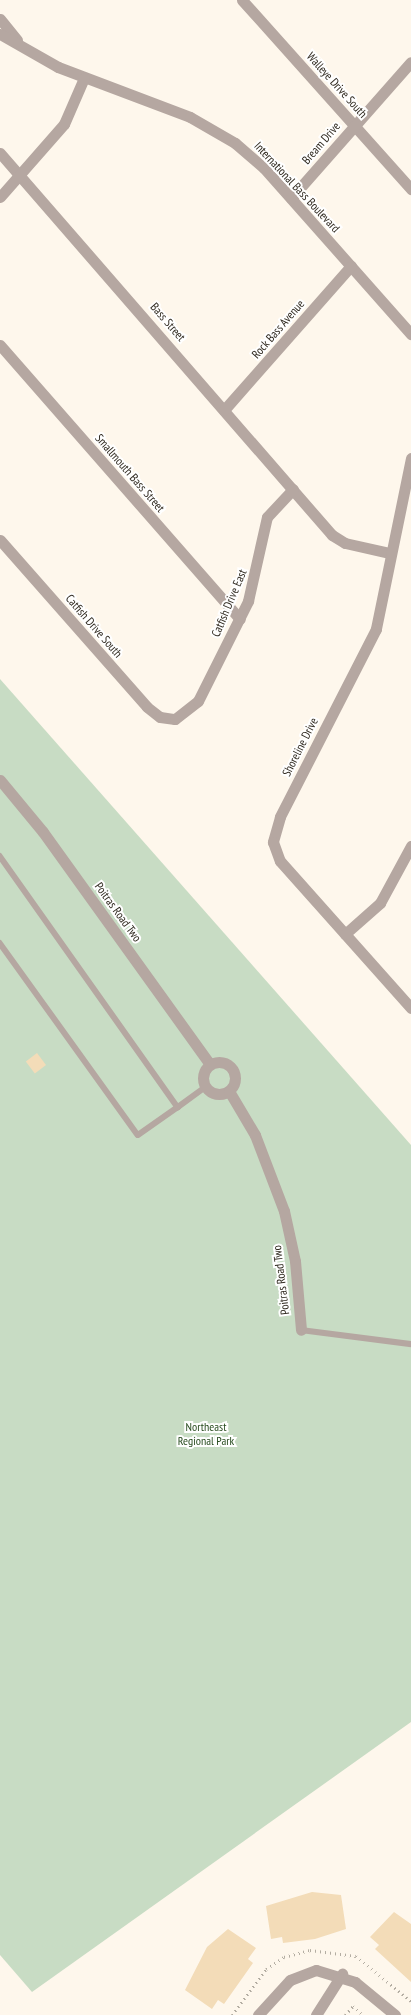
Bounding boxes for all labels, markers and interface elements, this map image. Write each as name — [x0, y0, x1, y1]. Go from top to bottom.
street label: Walleye Drive South — [304, 49, 370, 121]
street label: Bream Drive — [299, 119, 343, 167]
street label: International Bass Boulevard — [251, 139, 343, 235]
street label: Rock Bass Avenue — [248, 297, 308, 361]
street label: Bass Street — [147, 300, 189, 344]
street label: Smallmouth Bass Street — [92, 431, 168, 515]
street label: Catfish Drive East — [208, 567, 250, 639]
street label: Catfish Drive South — [63, 591, 125, 661]
street label: Shoreline Drive — [279, 715, 321, 779]
street label: Poitras Road Two — [92, 879, 144, 945]
street label: Poitras Road Two — [270, 1244, 292, 1316]
park label: Northeast Regional Park — [178, 1420, 234, 1448]

